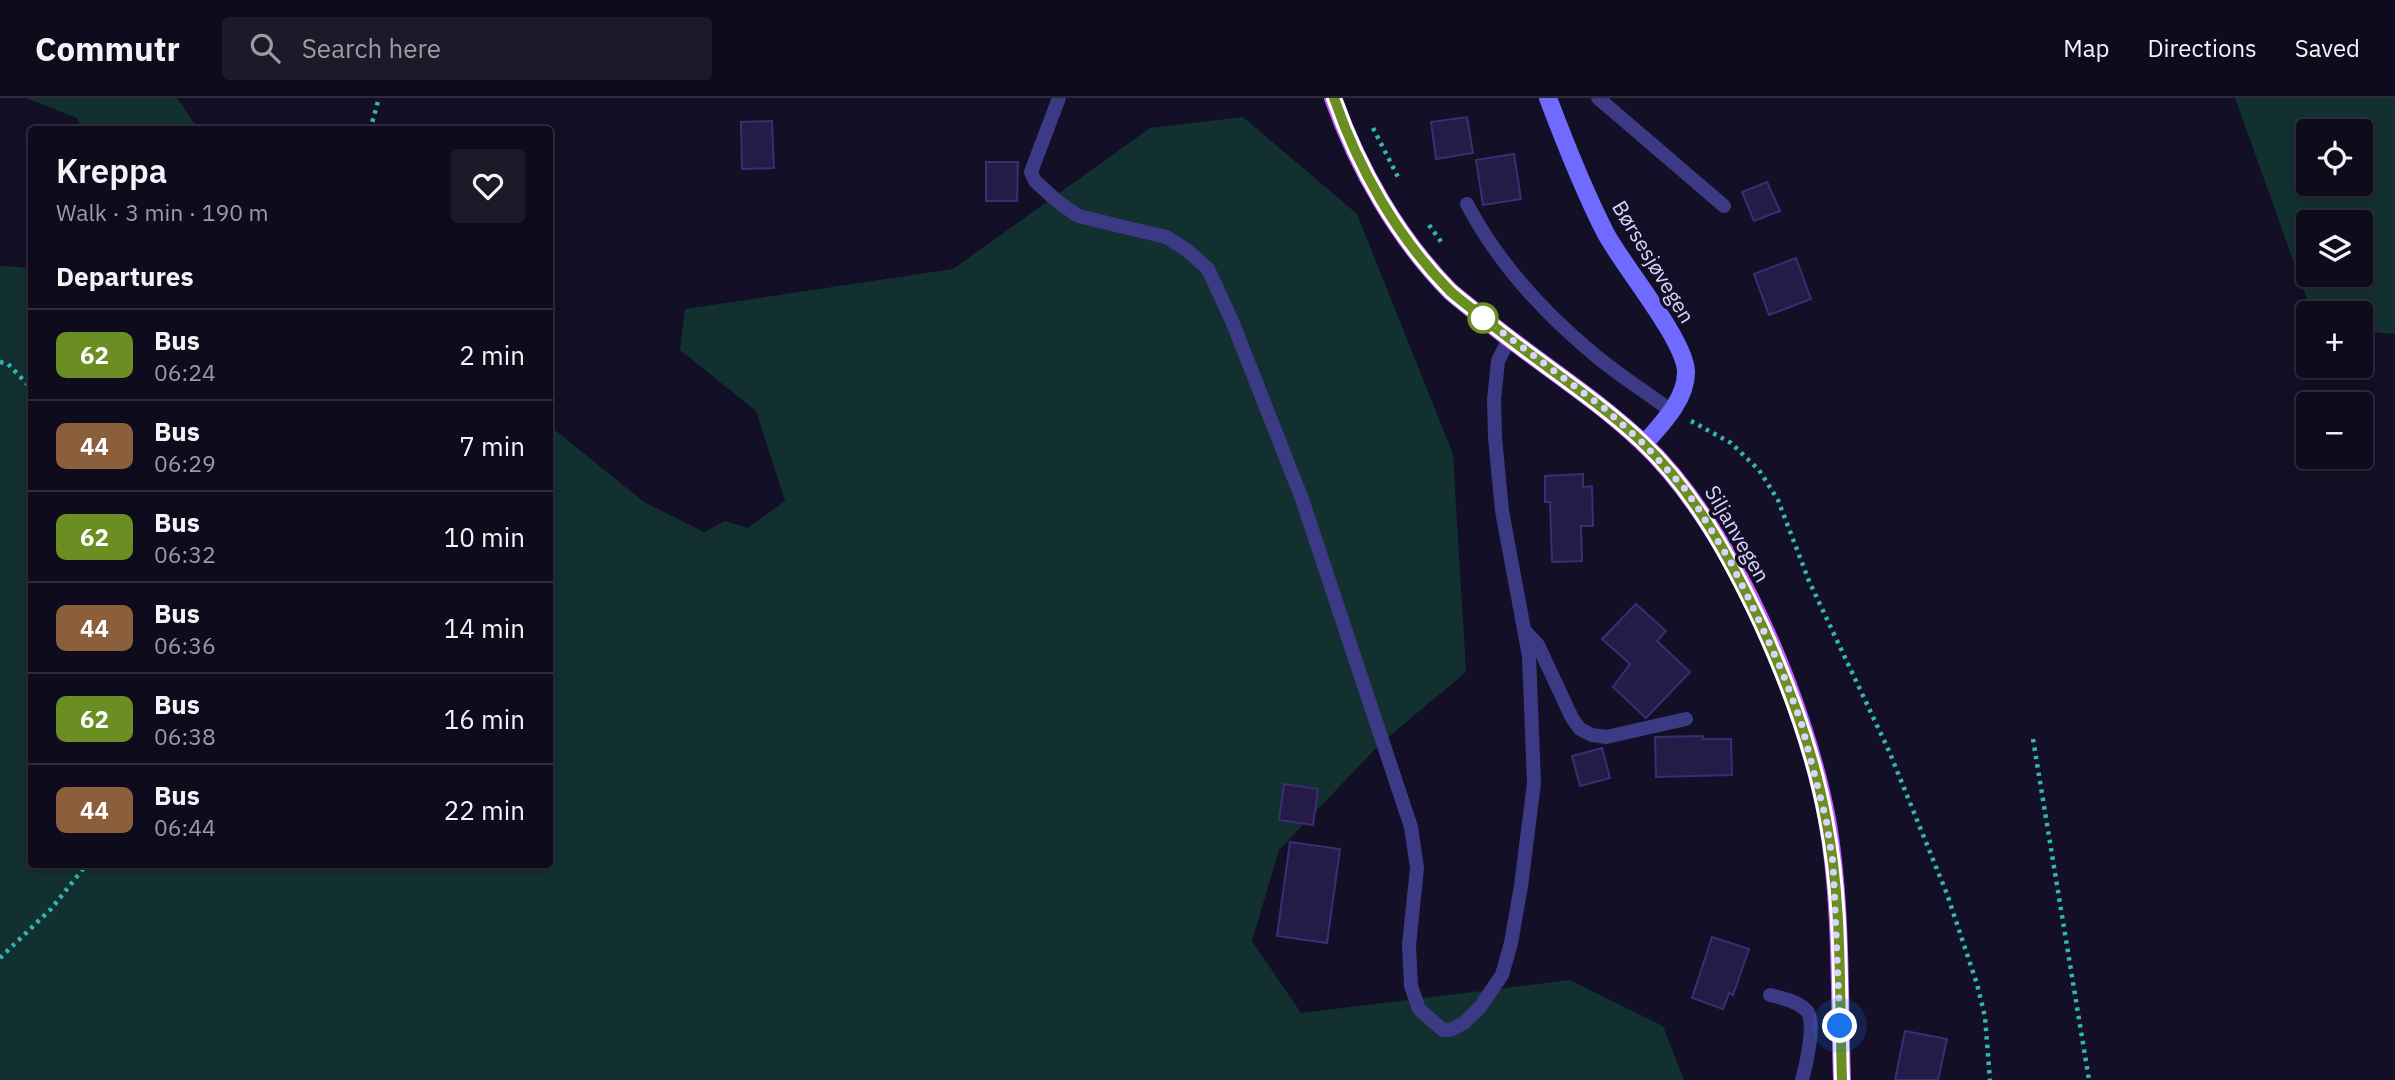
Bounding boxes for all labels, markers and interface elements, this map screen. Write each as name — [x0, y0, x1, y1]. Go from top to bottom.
search box — [222, 17, 712, 80]
text: Commutr — [35, 27, 180, 70]
icon: search — [246, 29, 284, 67]
text: Search here — [302, 31, 441, 65]
text: Map — [2063, 32, 2109, 64]
text: Directions — [2147, 32, 2257, 64]
text: Saved — [2295, 32, 2360, 64]
map controls — [2296, 119, 2373, 469]
button: locate — [2296, 119, 2373, 196]
text: Kreppa — [56, 149, 167, 192]
button: heart — [451, 149, 525, 223]
street label: Børsesjøvegen — [1606, 195, 1702, 328]
text: Walk · 3 min · 190 m — [56, 197, 269, 227]
button: layers — [2296, 210, 2373, 287]
text: Departures — [56, 259, 194, 293]
button: + — [2296, 301, 2373, 378]
unlabelled marker — [1468, 303, 1498, 333]
text: Bus — [154, 323, 200, 357]
text: 2 min — [459, 338, 525, 372]
text: 62 — [80, 339, 109, 371]
text: 06:24 — [154, 357, 216, 387]
button: − — [2296, 392, 2373, 469]
text: Bus — [154, 414, 200, 448]
text: 7 min — [459, 429, 525, 463]
text: 44 — [80, 430, 109, 462]
text: 06:29 — [154, 448, 216, 478]
street label: Siljanvegen — [1699, 480, 1777, 587]
text: Bus — [154, 505, 200, 539]
text: 10 min — [444, 520, 525, 554]
text: 62 — [80, 521, 109, 553]
text: 06:32 — [154, 539, 216, 569]
text: Bus — [154, 596, 200, 630]
text: 14 min — [444, 611, 525, 645]
text: 44 — [80, 612, 109, 644]
text: 06:36 — [154, 630, 216, 660]
text: Bus — [154, 687, 200, 721]
text: 16 min — [444, 702, 525, 736]
text: 62 — [80, 703, 109, 735]
text: 06:38 — [154, 721, 216, 751]
text: Bus — [154, 778, 200, 812]
text: 22 min — [444, 793, 525, 827]
text: 44 — [80, 794, 109, 826]
text: 06:44 — [154, 812, 216, 842]
your location — [1822, 1008, 1857, 1043]

